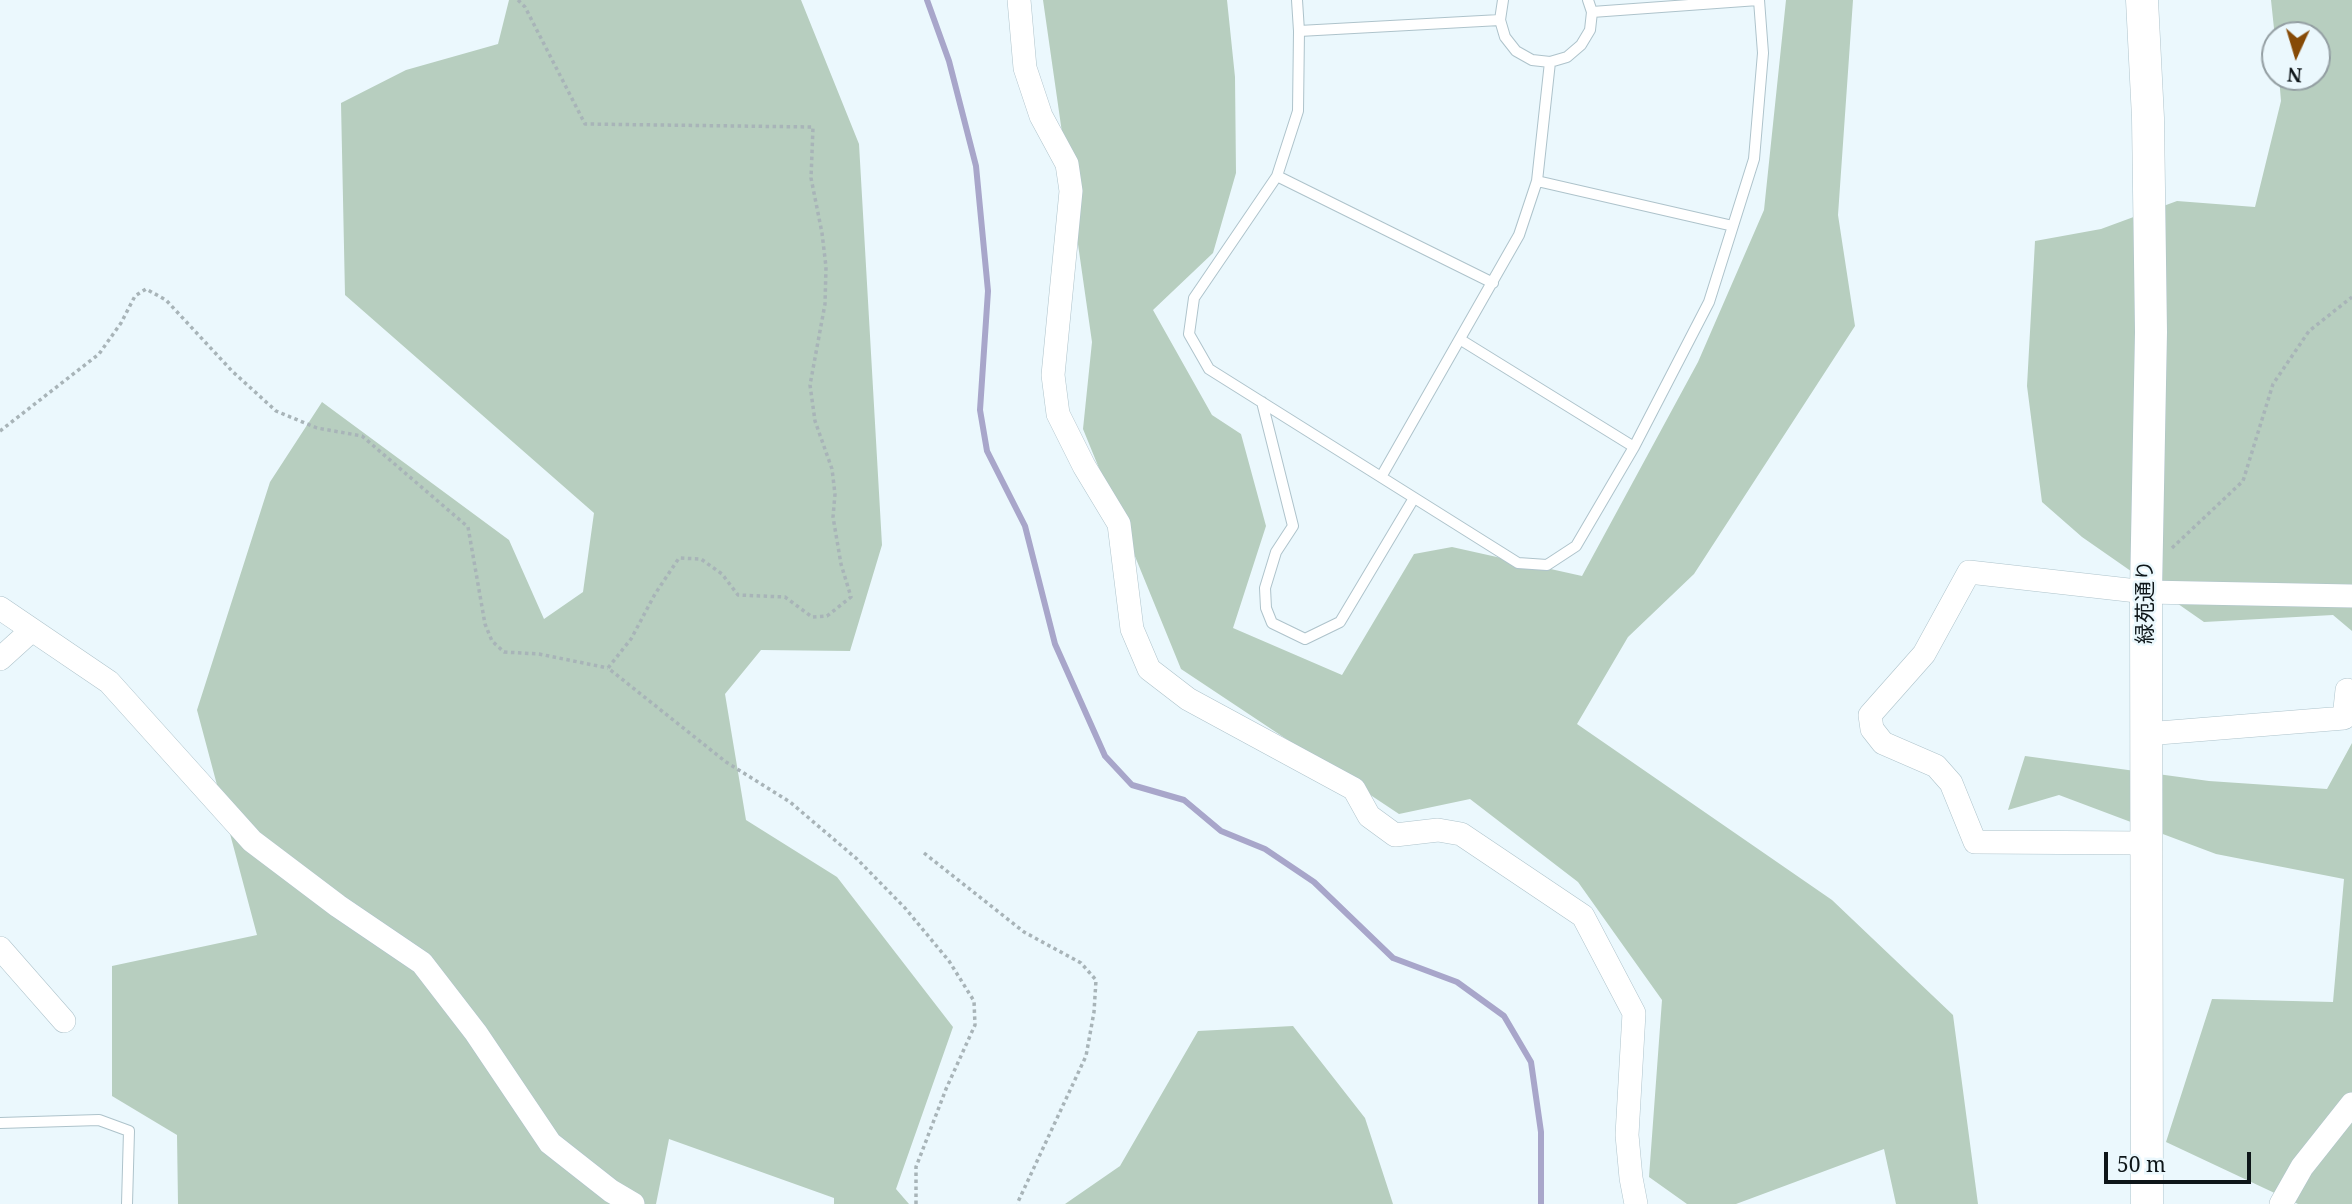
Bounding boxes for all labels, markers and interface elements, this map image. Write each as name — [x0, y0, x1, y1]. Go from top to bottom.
north arrow — [2261, 21, 2331, 91]
text: N — [2286, 61, 2303, 88]
street label: 緑苑通り — [2133, 560, 2159, 644]
scale bar — [2107, 1138, 2254, 1182]
text: 50 m — [2117, 1150, 2166, 1178]

